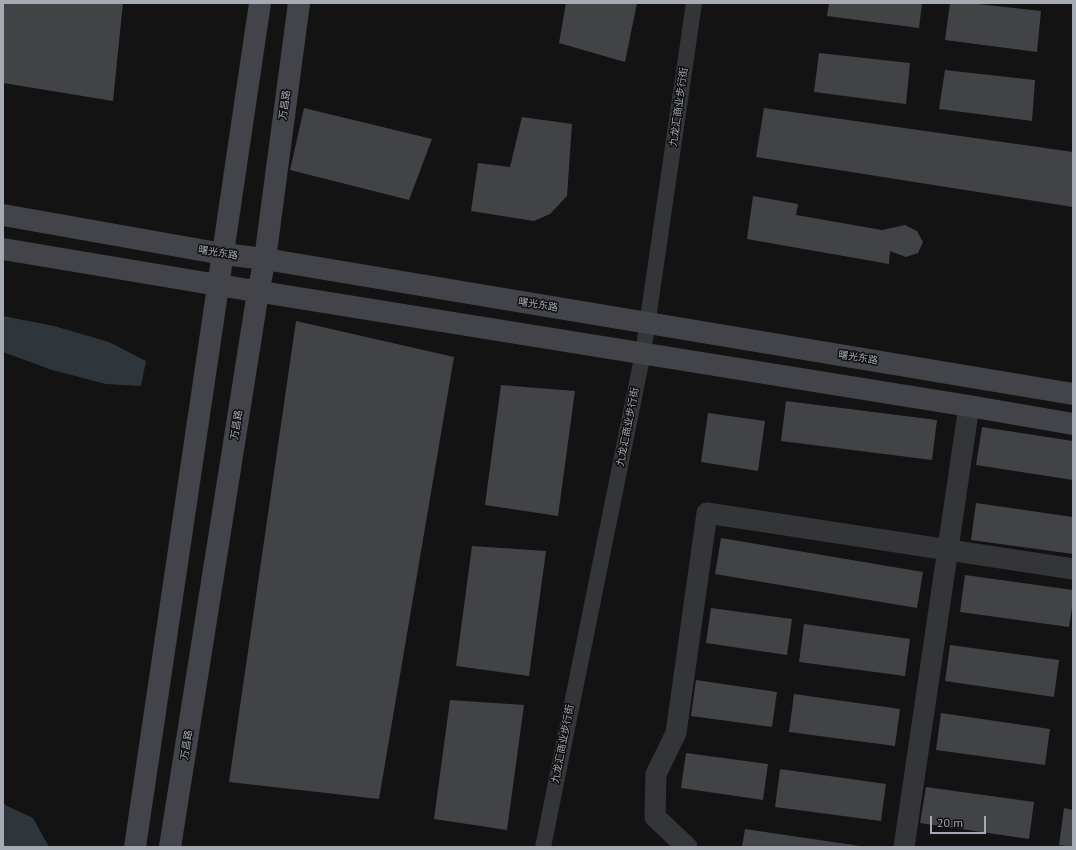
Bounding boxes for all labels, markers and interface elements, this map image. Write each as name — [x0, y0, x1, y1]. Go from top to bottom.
street label: 九龙汇商业步行街 — [667, 67, 691, 147]
street label: 万昌路 — [277, 89, 293, 121]
street label: 曙光东路 — [197, 244, 239, 262]
street label: 曙光东路 — [517, 296, 559, 314]
street label: 曙光东路 — [837, 349, 879, 367]
street label: 九龙汇商业步行街 — [614, 387, 642, 467]
street label: 万昌路 — [229, 409, 245, 441]
street label: 九龙汇商业步行街 — [549, 704, 577, 784]
street label: 万昌路 — [179, 729, 195, 761]
scale bar — [932, 808, 988, 834]
text: 20 m — [937, 815, 963, 830]

